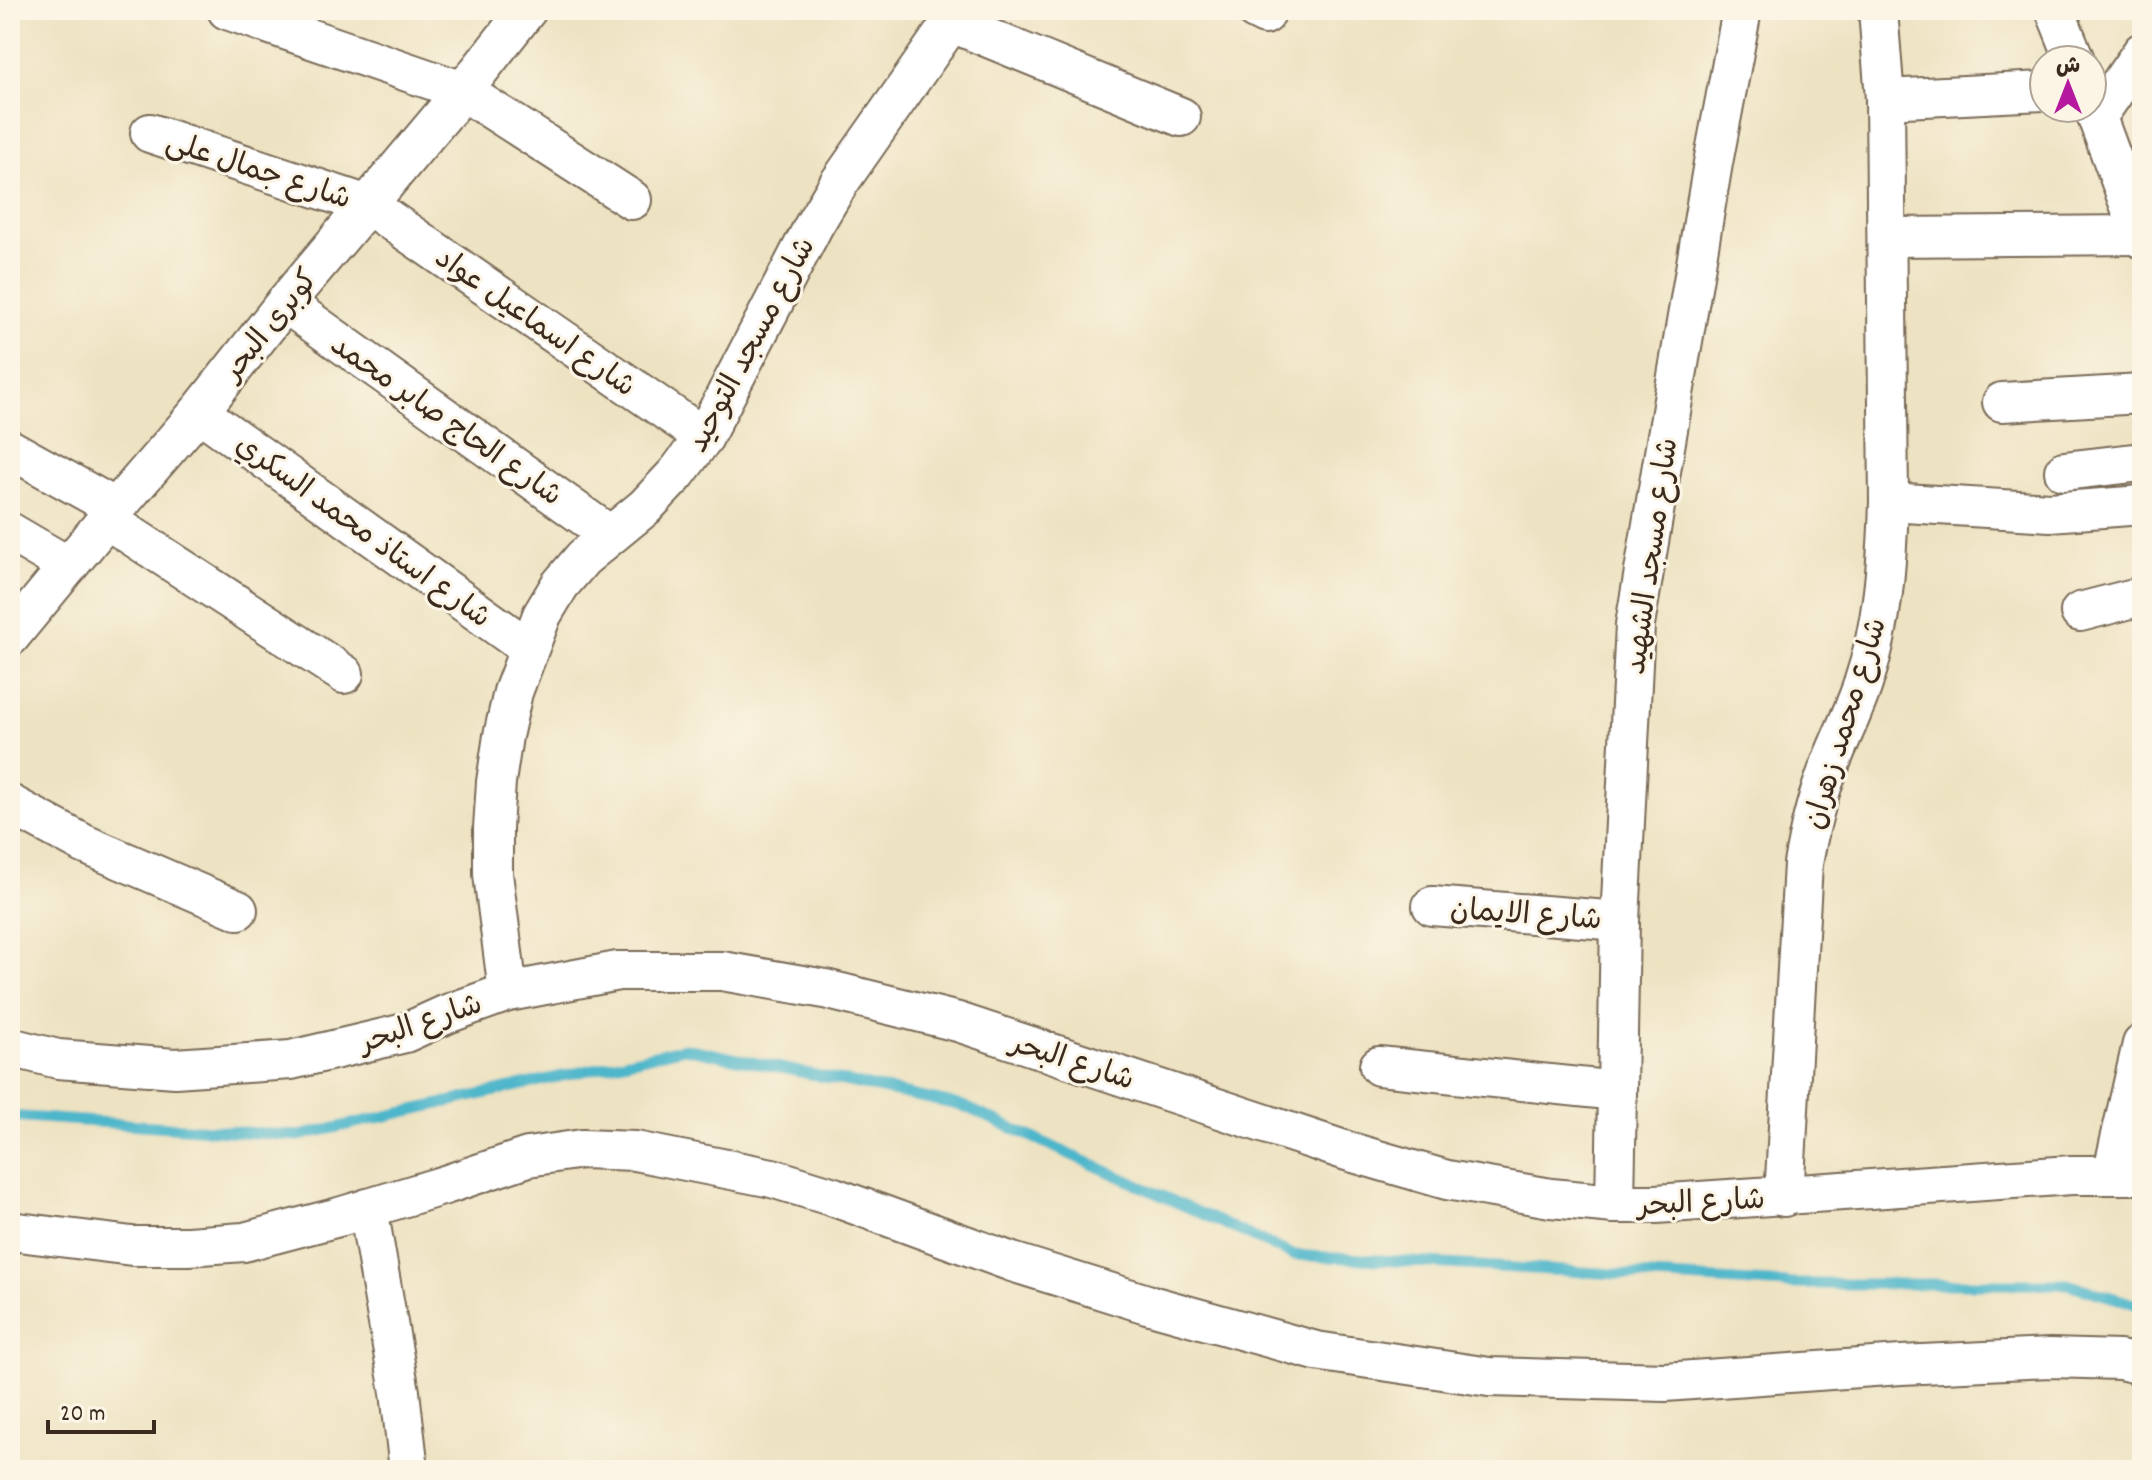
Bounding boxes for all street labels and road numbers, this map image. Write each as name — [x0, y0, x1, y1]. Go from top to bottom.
street label: شارع جمال على — [160, 123, 356, 223]
street label: شارع مسجد التوحيد — [679, 231, 829, 461]
street label: شارع اسماعيل عواد — [424, 239, 643, 410]
street label: كوبرى البحر — [212, 261, 331, 395]
street label: شارع الحاج صابر محمد — [320, 326, 569, 519]
street label: شارع استاذ محمد السكري — [225, 426, 498, 641]
street label: شارع مسجد الشهيد — [1617, 435, 1692, 678]
street label: شارع محمد زهران — [1796, 613, 1901, 836]
street label: شارع الايمان — [1448, 891, 1603, 944]
street label: شارع البحر — [351, 985, 489, 1068]
street label: شارع البحر — [1001, 1023, 1139, 1104]
street label: شارع البحر — [1633, 1181, 1766, 1230]

